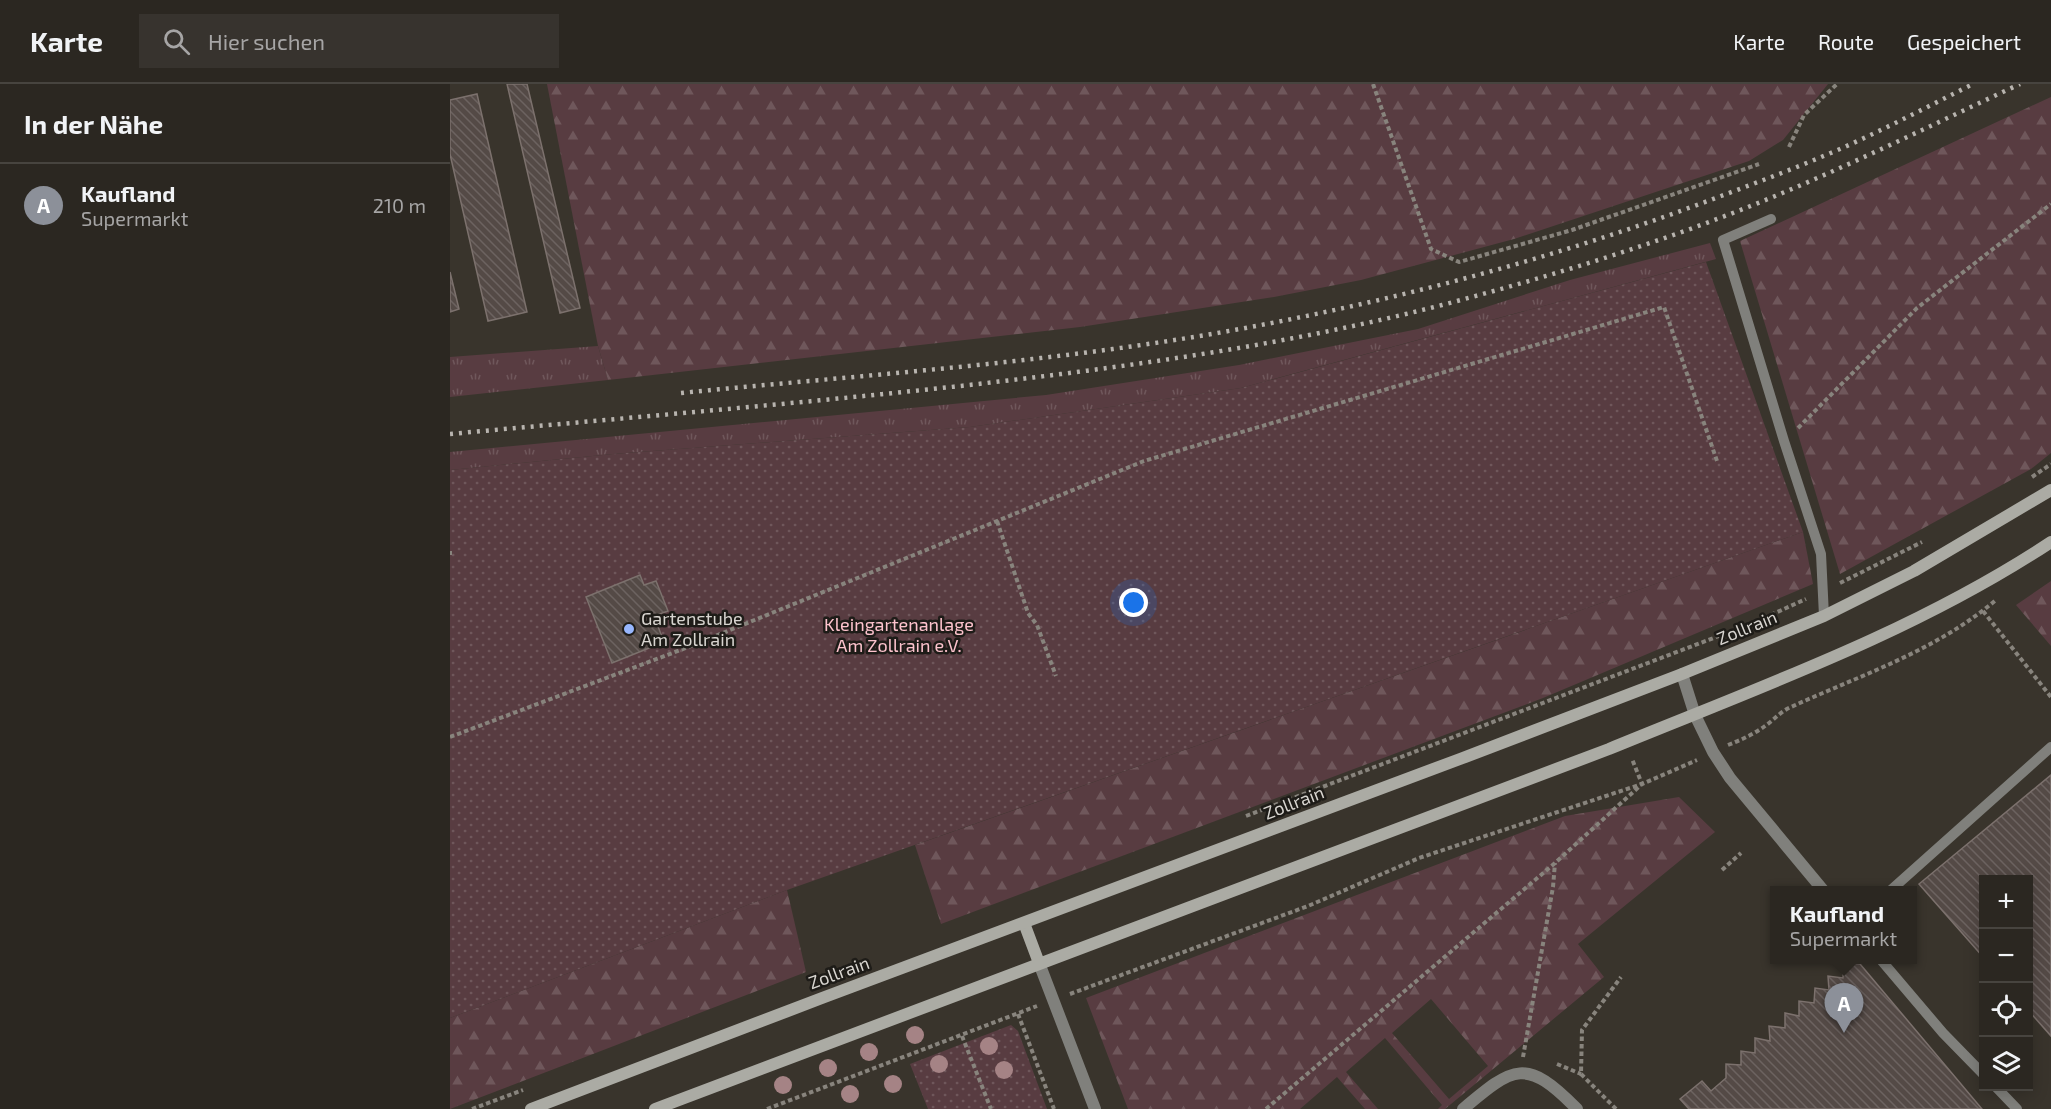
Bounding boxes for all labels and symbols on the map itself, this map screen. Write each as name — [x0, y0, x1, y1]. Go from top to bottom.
your location — [1119, 588, 1148, 617]
street label: Zollrain — [1713, 605, 1780, 649]
place label: Gartenstube Am Zollrain — [641, 607, 743, 650]
park label: Kleingartenanlage Am Zollrain e.V. — [824, 613, 974, 656]
marker: Gartenstube Am Zollrain — [622, 622, 636, 636]
street label: Zollrain — [1260, 780, 1327, 824]
street label: Zollrain — [805, 951, 872, 993]
pin: A — [1824, 984, 1864, 1033]

